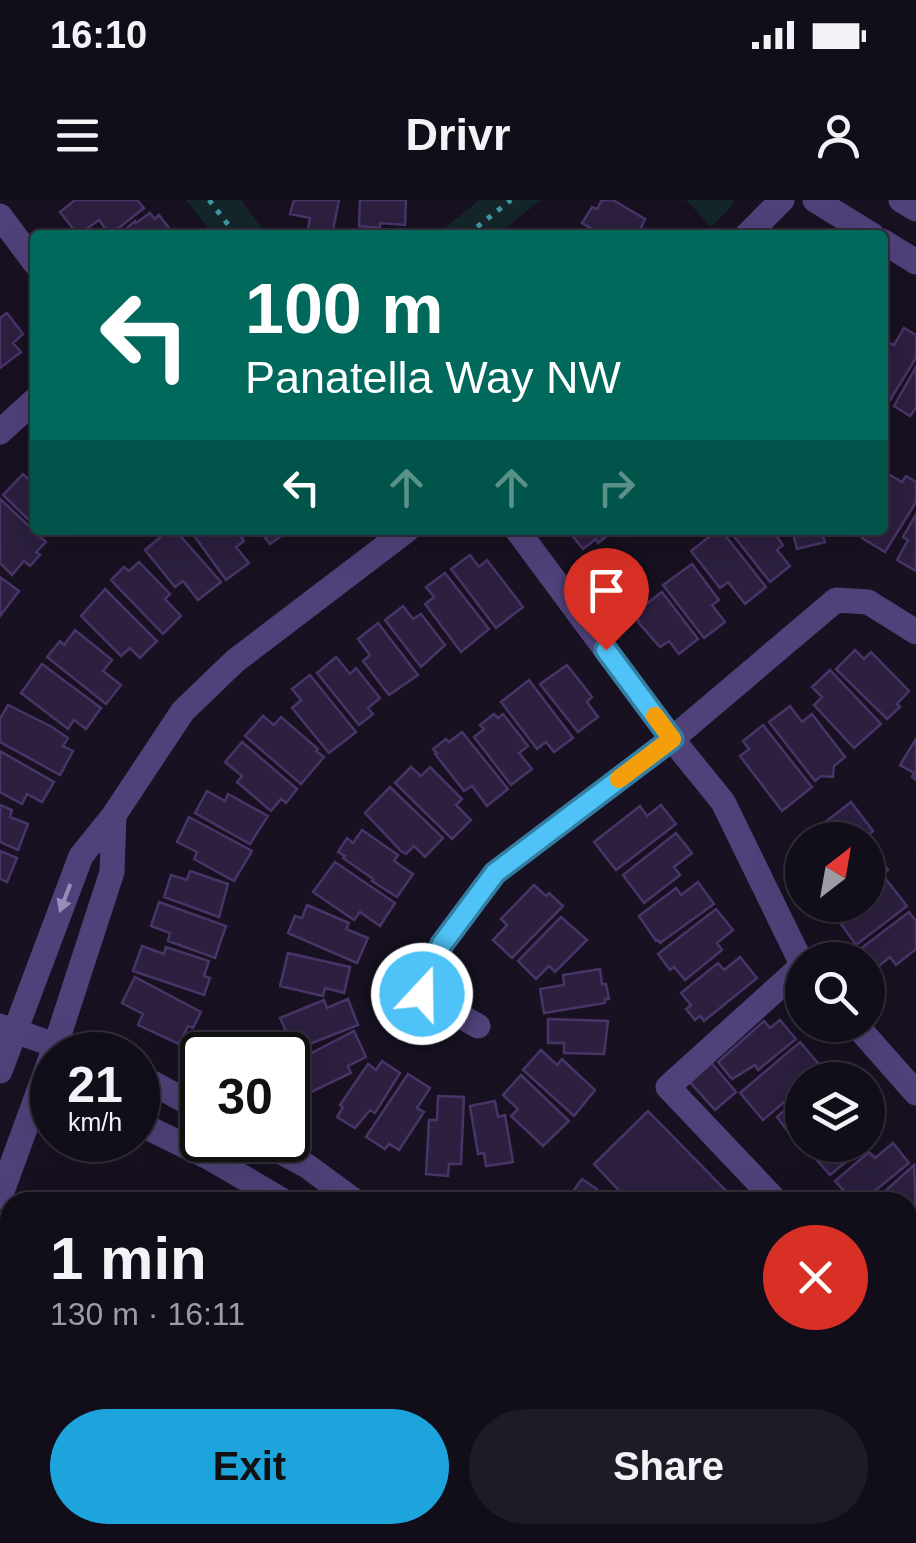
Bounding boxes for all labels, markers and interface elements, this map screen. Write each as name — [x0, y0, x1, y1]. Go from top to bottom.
text: 16:10 — [50, 14, 147, 56]
icon: menu — [50, 108, 105, 163]
icon: person — [811, 108, 866, 163]
text: Drivr — [405, 109, 511, 160]
icon: left — [80, 270, 210, 400]
text: 100 m — [245, 270, 443, 348]
text: Panatella Way NW — [245, 352, 621, 403]
icon: left — [274, 460, 329, 515]
icon: ahead — [379, 460, 434, 515]
icon: ahead — [484, 460, 539, 515]
icon: right — [589, 460, 644, 515]
pin — [564, 548, 649, 651]
icon: arrive — [579, 563, 634, 618]
north arrow — [785, 822, 885, 922]
map controls — [785, 822, 885, 1162]
one-way arrow — [57, 883, 72, 913]
position arrow — [370, 942, 474, 1046]
button: search — [785, 942, 885, 1042]
speed limit sign: 30 — [180, 1032, 310, 1162]
text: 21 — [67, 1057, 123, 1113]
button: layers — [785, 1062, 885, 1162]
text: km/h — [68, 1108, 122, 1136]
text: 1 min — [50, 1225, 207, 1292]
button: close — [763, 1225, 868, 1330]
text: 130 m · 16:11 — [50, 1296, 245, 1332]
button: Exit — [50, 1409, 449, 1524]
button: Share — [469, 1409, 868, 1524]

